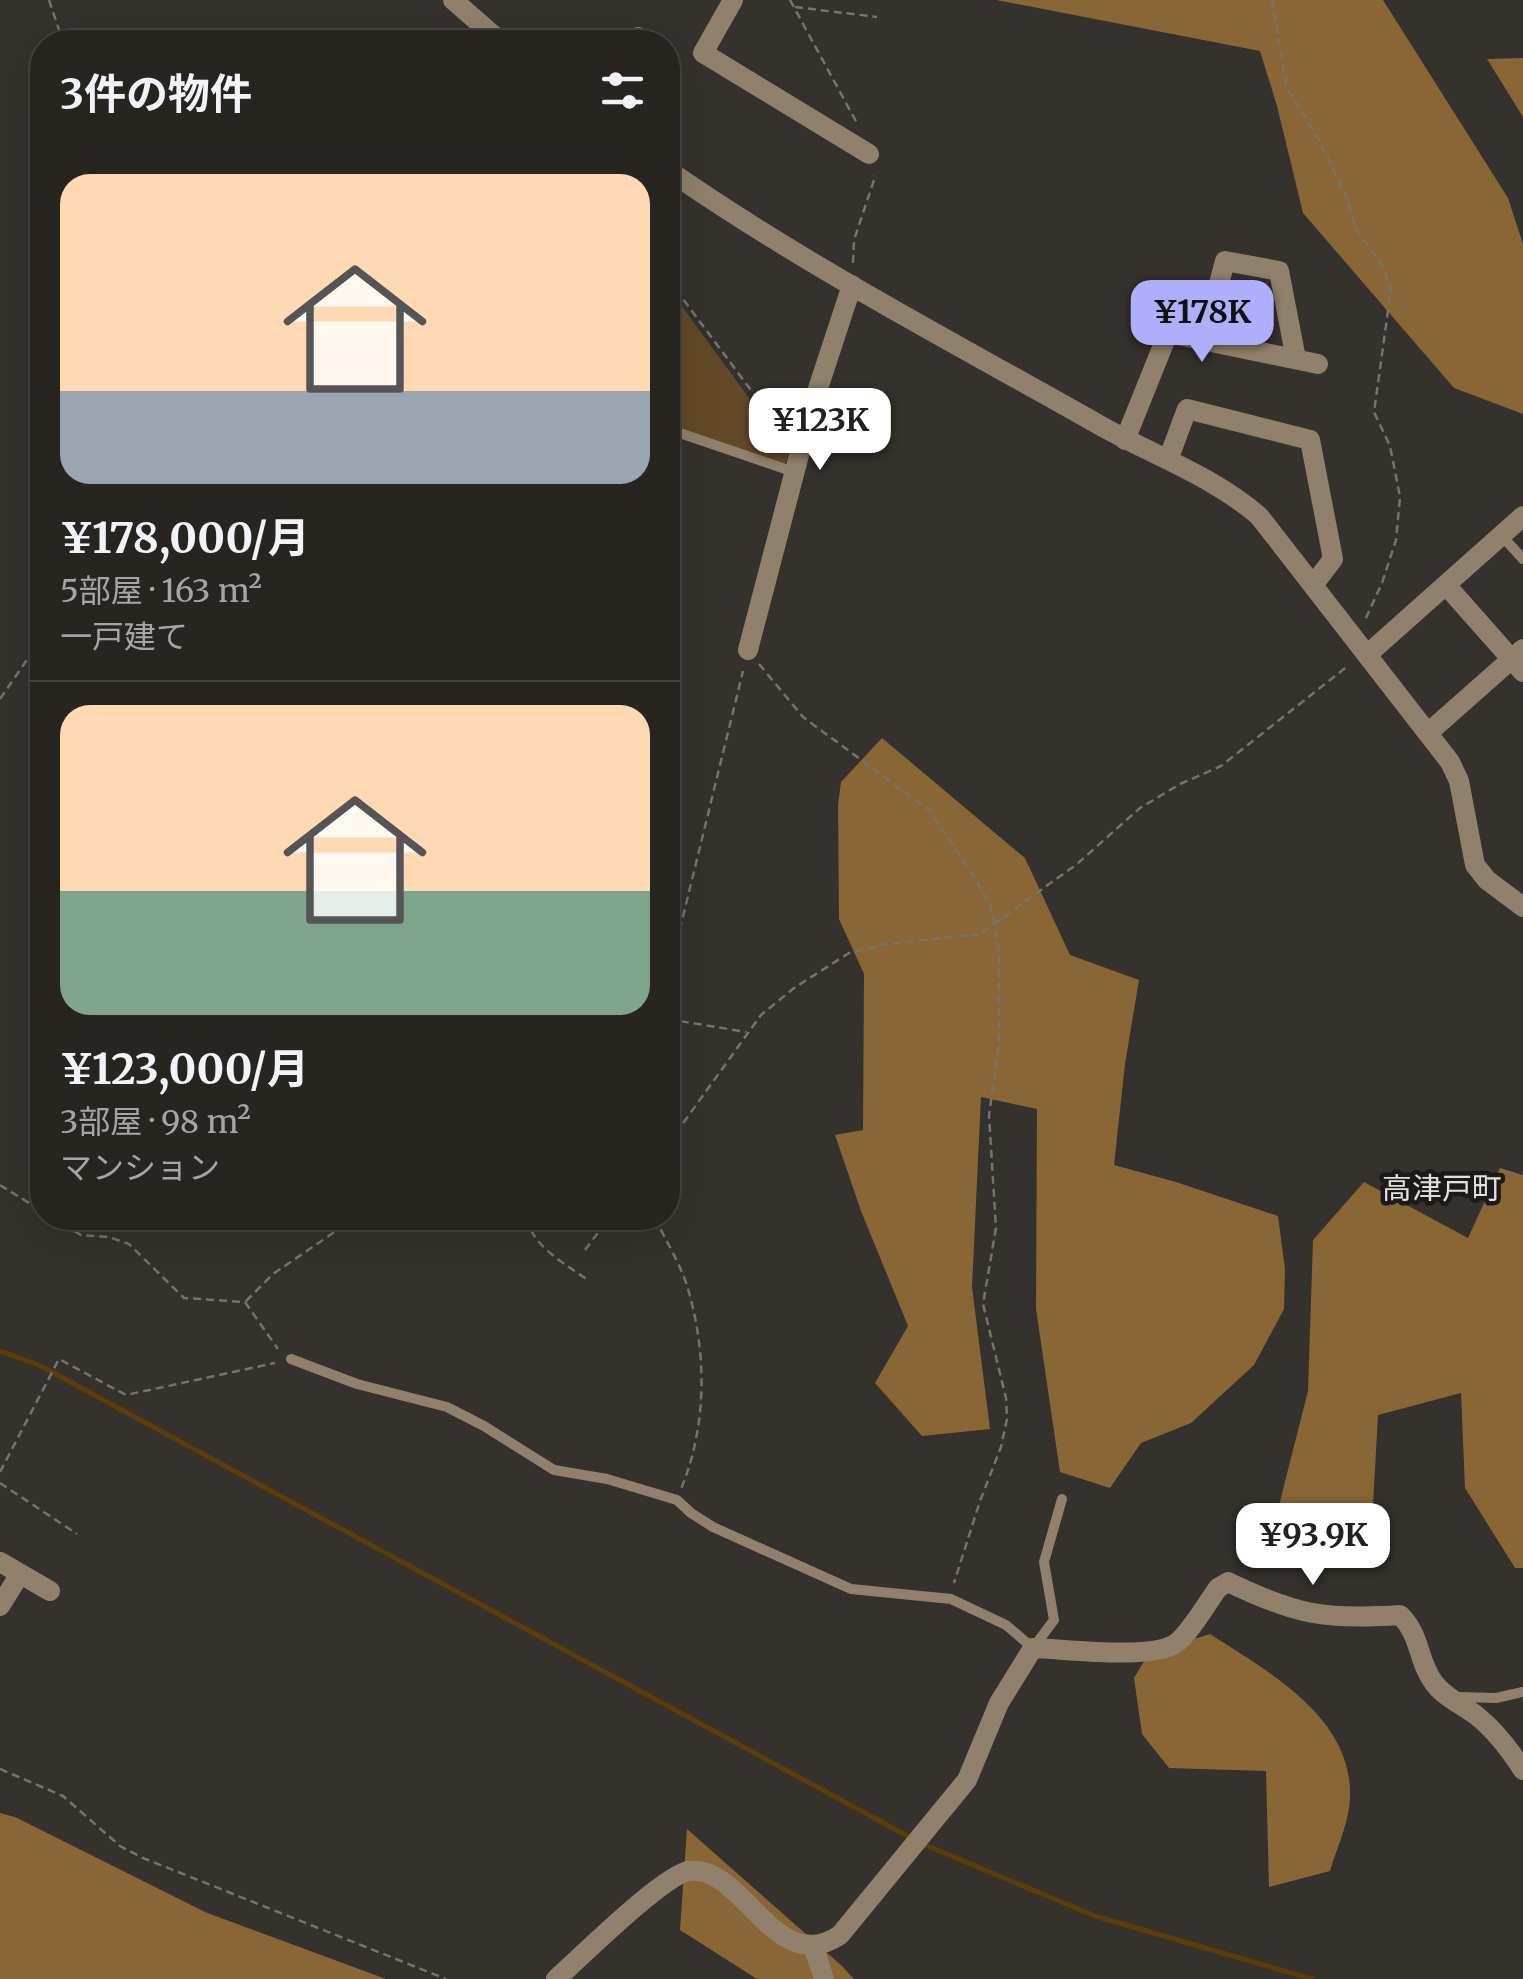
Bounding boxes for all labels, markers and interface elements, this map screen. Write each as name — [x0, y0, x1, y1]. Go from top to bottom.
icon: filters — [595, 63, 650, 118]
text: 3件の物件 — [60, 68, 252, 120]
icon: home — [265, 239, 445, 419]
pin: ¥178K — [1132, 280, 1272, 365]
text: ¥178K — [1153, 292, 1251, 332]
pin: ¥123K — [750, 388, 890, 473]
text: ¥123K — [771, 400, 869, 440]
text: ¥178,000/月 — [60, 512, 310, 564]
text: 5部屋 · 163 m² — [60, 571, 262, 611]
text: 一戸建て — [60, 617, 188, 657]
icon: home — [265, 770, 445, 950]
text: ¥123,000/月 — [60, 1043, 309, 1095]
text: 3部屋 · 98 m² — [60, 1102, 251, 1142]
text: マンション — [60, 1148, 220, 1188]
district label: 高津戸町 — [1382, 1169, 1502, 1207]
pin: ¥93.9K — [1232, 1503, 1394, 1588]
text: ¥93.9K — [1258, 1515, 1368, 1555]

